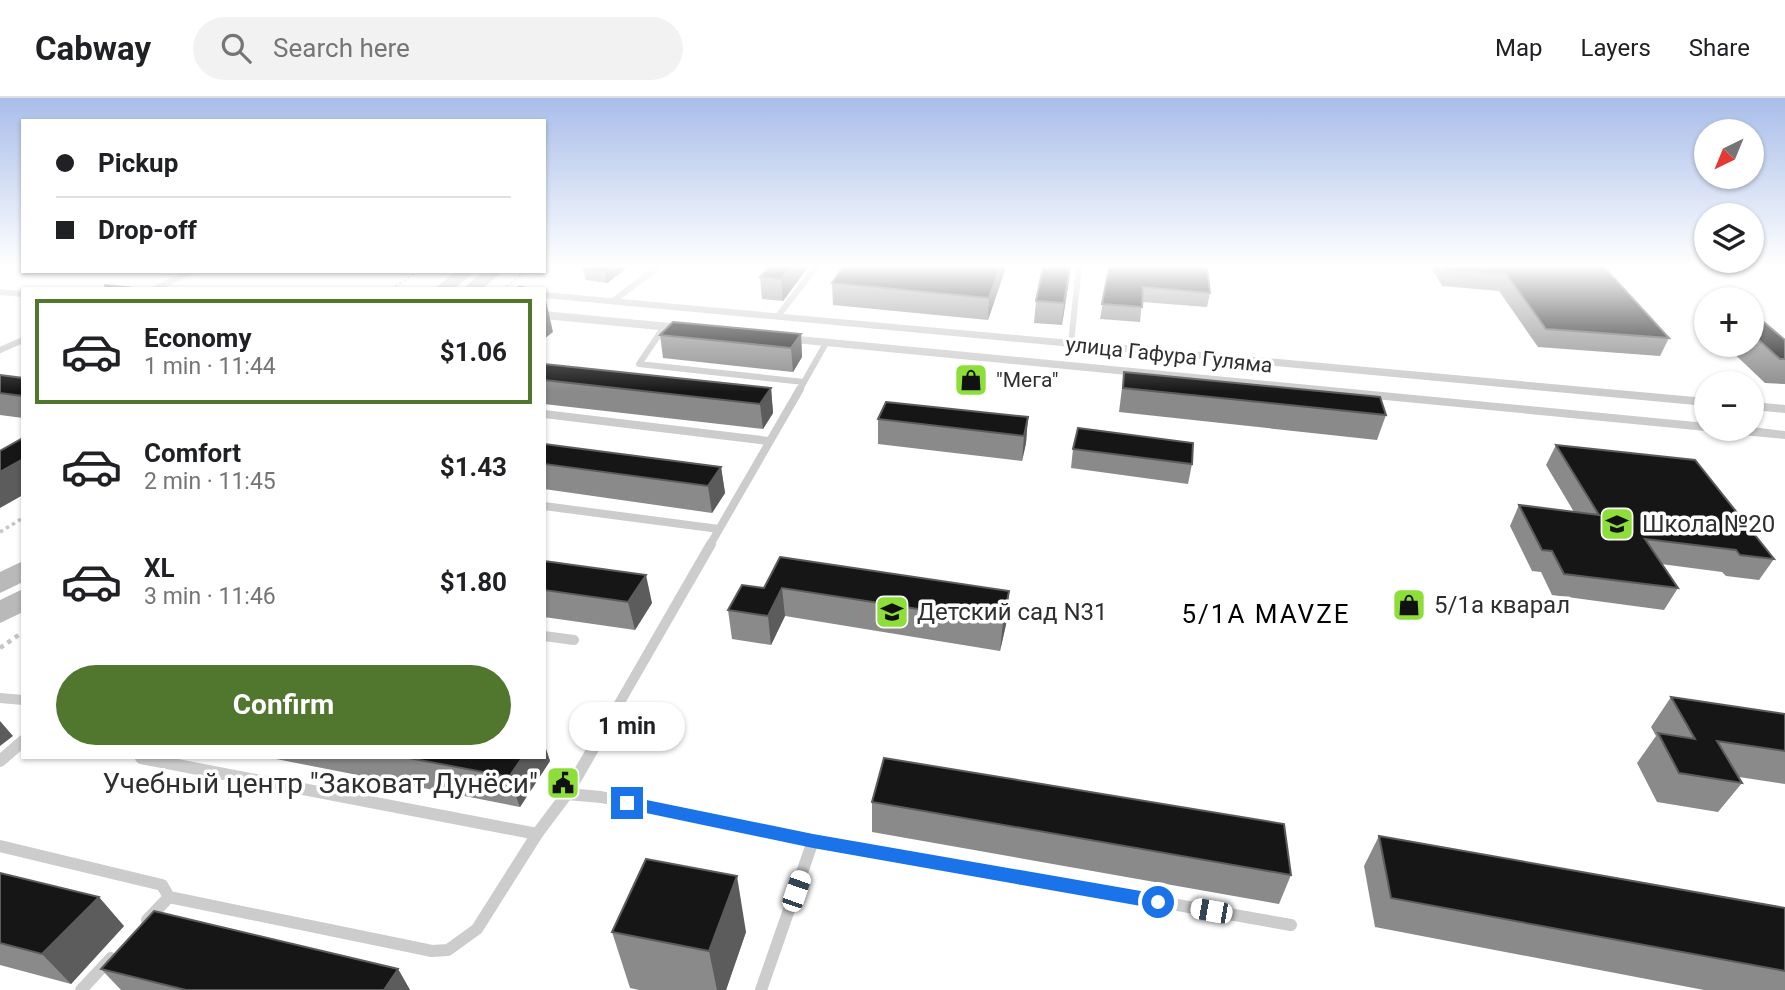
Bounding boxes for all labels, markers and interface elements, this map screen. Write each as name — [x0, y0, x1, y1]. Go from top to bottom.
search box — [193, 17, 683, 80]
text: Cabway — [35, 29, 151, 68]
icon: search — [217, 29, 255, 67]
text: Search here — [273, 33, 410, 63]
text: Map — [1495, 34, 1543, 62]
text: Layers — [1581, 34, 1651, 62]
text: Share — [1689, 34, 1750, 62]
north arrow — [1694, 119, 1764, 189]
map controls — [1694, 119, 1764, 441]
text: Pickup — [98, 148, 178, 178]
button: layers — [1694, 203, 1764, 273]
text: Drop-off — [98, 215, 197, 245]
button: + — [1694, 287, 1764, 357]
icon: car — [60, 320, 123, 383]
text: Economy — [144, 323, 251, 353]
street label: улица Гафура Гуляма — [1064, 332, 1274, 378]
text: $1.06 — [440, 337, 507, 367]
text: 1 min · 11:44 — [144, 353, 276, 380]
shop icon: "Мега" — [952, 361, 990, 399]
place label: "Мега" — [996, 368, 1058, 392]
button: − — [1694, 371, 1764, 441]
icon: car — [60, 435, 123, 498]
text: Comfort — [144, 438, 241, 468]
text: $1.43 — [440, 452, 507, 482]
text: 2 min · 11:45 — [144, 468, 276, 495]
school or university icon: Школа №20 — [1598, 505, 1636, 543]
place label: Школа №20 — [1642, 510, 1775, 538]
icon: car — [60, 550, 123, 613]
text: XL — [144, 553, 175, 583]
text: $1.80 — [440, 567, 507, 597]
text: 3 min · 11:46 — [144, 583, 276, 610]
shop icon: 5/1а кварал — [1390, 586, 1428, 624]
place label: 5/1а кварал — [1434, 591, 1570, 619]
school or university icon: Детский сад N31 — [873, 593, 911, 631]
place label: Детский сад N31 — [917, 598, 1108, 626]
district label: 5/1A MAVZE — [1181, 599, 1351, 629]
button: Confirm — [56, 665, 511, 745]
callout: 1 min — [569, 702, 685, 750]
text: 1 min — [598, 713, 656, 740]
public building icon: Учебный центр "Заковат Дунёси" — [544, 764, 582, 802]
place label: Учебный центр "Заковат Дунёси" — [102, 767, 538, 800]
route end — [611, 787, 643, 819]
car — [780, 868, 813, 914]
route start — [1142, 886, 1174, 918]
car — [1189, 897, 1234, 925]

